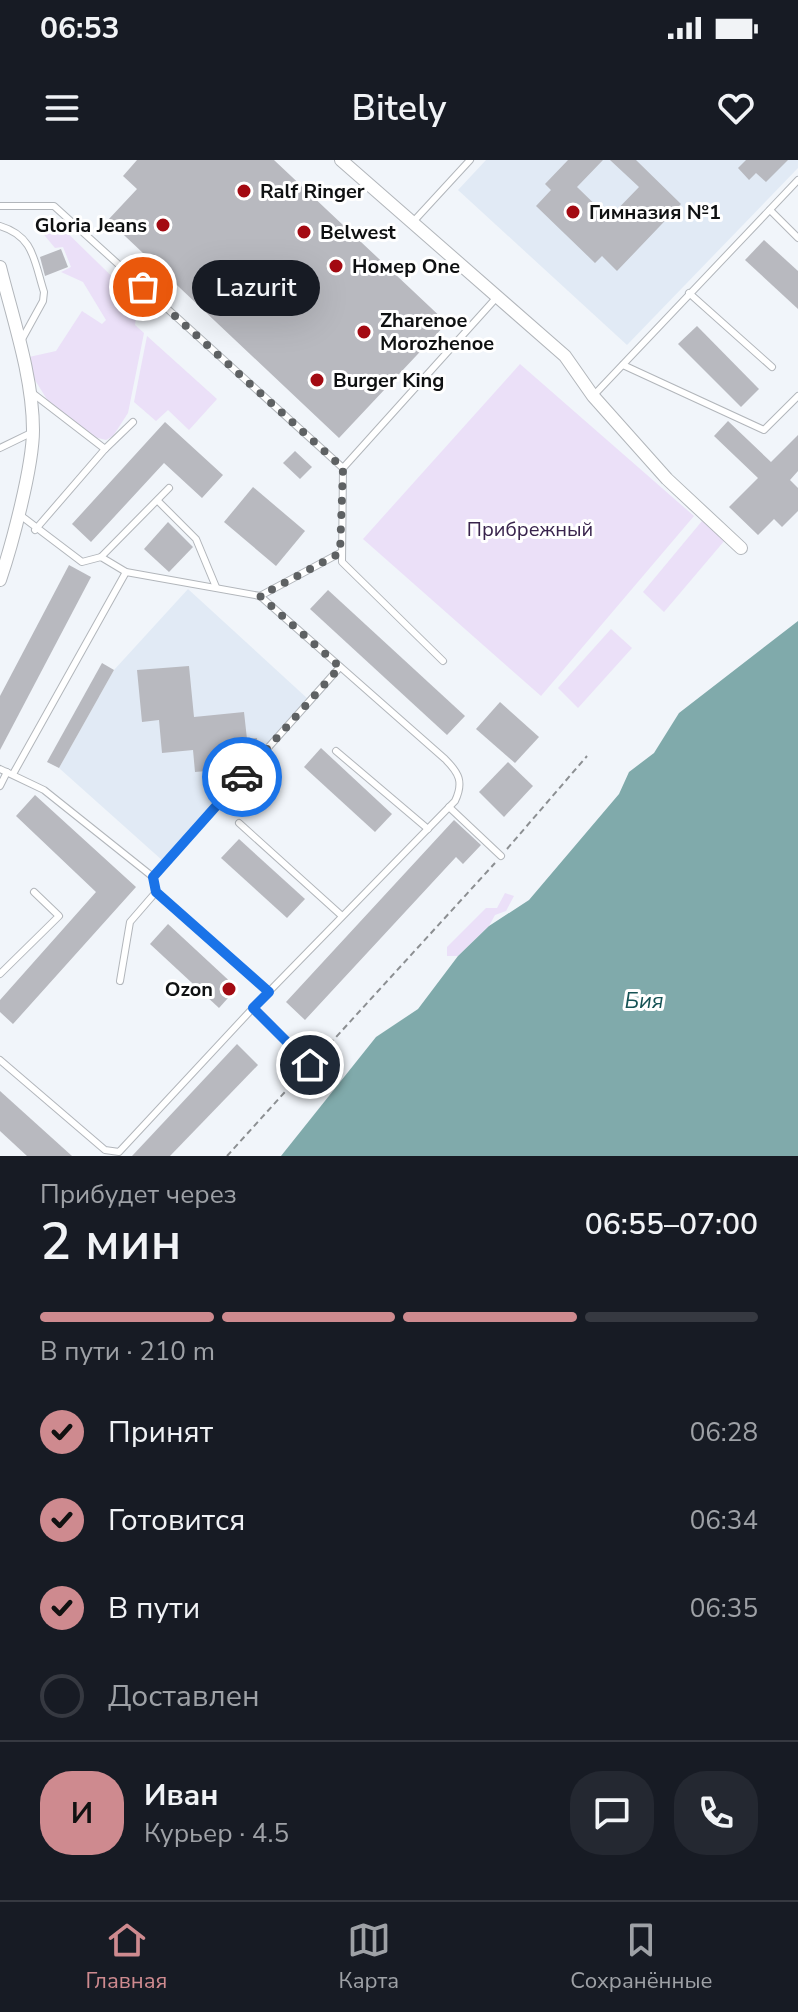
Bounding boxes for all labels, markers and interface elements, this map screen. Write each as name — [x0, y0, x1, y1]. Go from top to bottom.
text: 06:53 — [40, 8, 119, 49]
text: Bitely — [352, 84, 446, 133]
icon: menu — [40, 86, 84, 130]
icon: heart — [714, 86, 758, 130]
place label: Ralf Ringer — [260, 178, 365, 205]
marker: Ralf Ringer — [235, 182, 253, 200]
place label: Гимназия №1 — [589, 199, 721, 226]
marker: Гимназия №1 — [564, 203, 582, 221]
place label: Gloria Jeans — [35, 212, 147, 239]
marker: Gloria Jeans — [154, 216, 172, 234]
place label: Belwest — [320, 219, 396, 246]
marker: Belwest — [295, 223, 313, 241]
pin — [109, 253, 177, 321]
place label: Номер One — [352, 253, 460, 280]
marker: Номер One — [327, 257, 345, 275]
callout: Lazurit — [191, 259, 319, 315]
icon: bag — [121, 265, 165, 309]
text: Lazurit — [216, 270, 296, 305]
place label: Zharenoe Morozhenoe — [380, 307, 494, 357]
marker: Zharenoe Morozhenoe — [355, 323, 373, 341]
place label: Burger King — [333, 367, 444, 394]
marker: Burger King — [308, 371, 326, 389]
park label: Прибрежный — [467, 516, 593, 543]
courier — [202, 737, 282, 817]
icon: car — [220, 755, 264, 799]
place label: Ozon — [165, 976, 213, 1003]
marker: Ozon — [220, 980, 238, 998]
water label: Бия — [624, 986, 664, 1016]
pin — [276, 1031, 344, 1099]
icon: home — [288, 1043, 332, 1087]
text: Прибудет через — [40, 1177, 237, 1212]
text: 06:55–07:00 — [585, 1204, 758, 1245]
text: 2 мин — [40, 1206, 182, 1277]
text: В пути · 210 m — [40, 1334, 215, 1369]
icon: check — [40, 1410, 84, 1454]
text: Принят — [108, 1412, 213, 1453]
text: 06:28 — [690, 1415, 758, 1450]
icon: check — [40, 1498, 84, 1542]
text: Готовится — [108, 1500, 245, 1541]
text: 06:34 — [690, 1503, 758, 1538]
icon: check — [40, 1586, 84, 1630]
text: В пути — [108, 1588, 200, 1629]
text: 06:35 — [690, 1591, 758, 1626]
text: Доставлен — [108, 1676, 260, 1717]
button: chat — [570, 1771, 654, 1855]
button: phone — [674, 1771, 758, 1855]
text: Иван — [144, 1775, 219, 1816]
text: И — [71, 1793, 93, 1834]
text: Курьер · 4.5 — [144, 1816, 289, 1851]
tab: Главная — [86, 1918, 167, 1996]
tab: Карта — [339, 1918, 399, 1996]
tab: Сохранённые — [570, 1918, 712, 1996]

